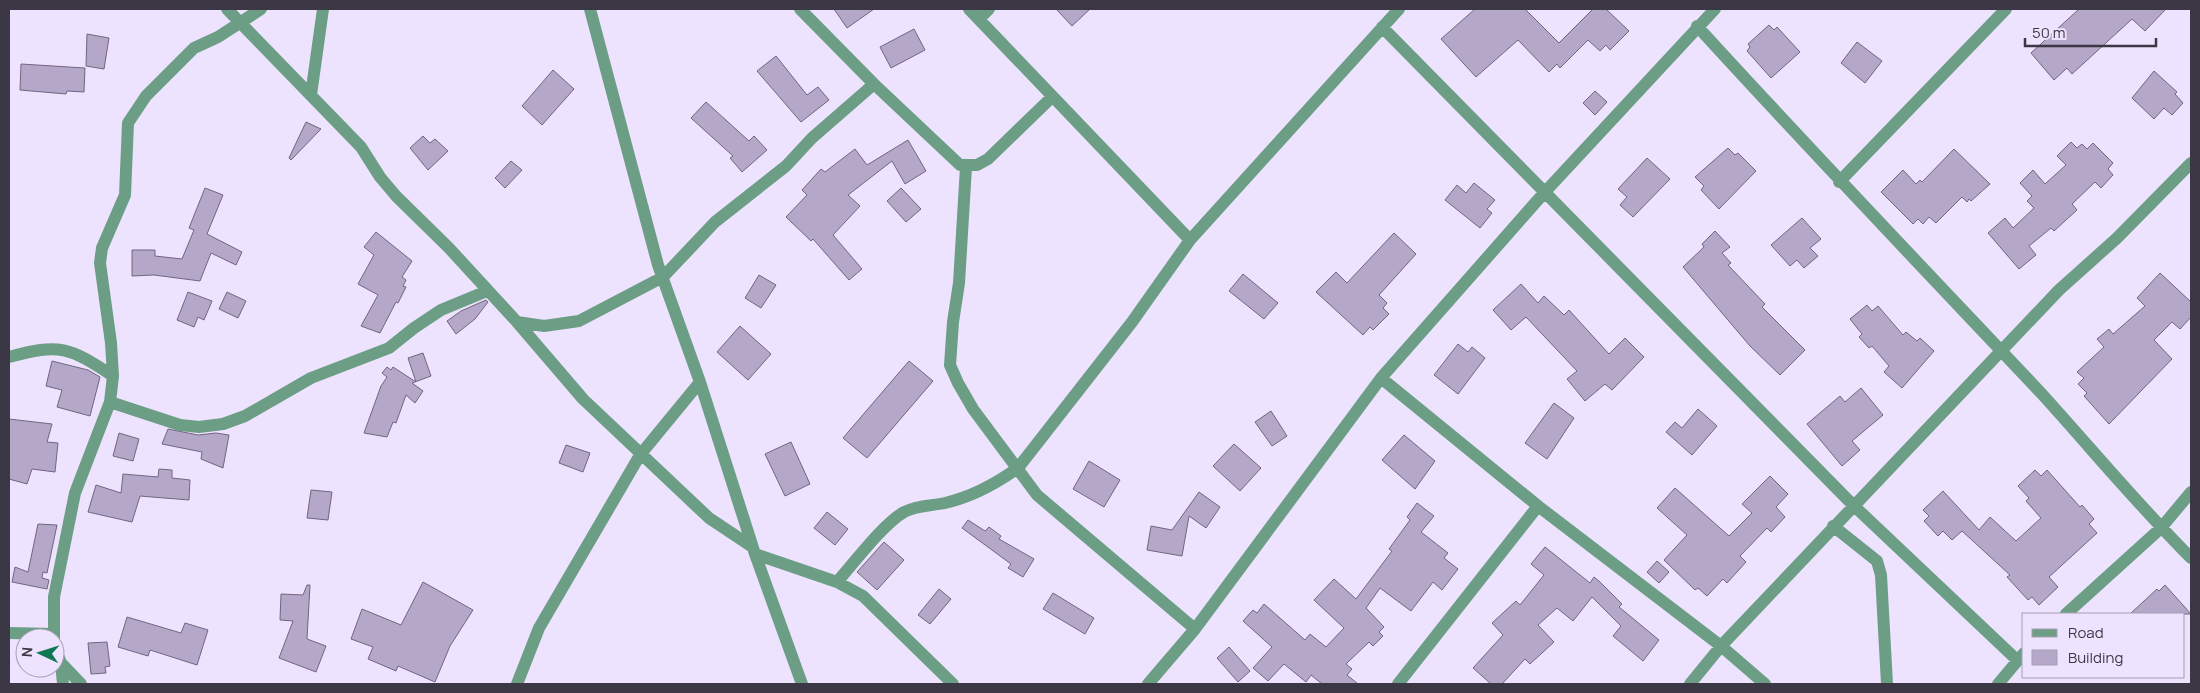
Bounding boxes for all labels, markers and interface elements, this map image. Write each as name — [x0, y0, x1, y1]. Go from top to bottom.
scale bar — [2025, 15, 2156, 47]
text: 50 m — [2032, 22, 2066, 43]
legend — [2022, 613, 2185, 678]
text: Road — [2068, 622, 2104, 643]
north arrow — [15, 628, 65, 678]
text: N — [17, 646, 36, 658]
text: Building — [2068, 647, 2123, 668]

